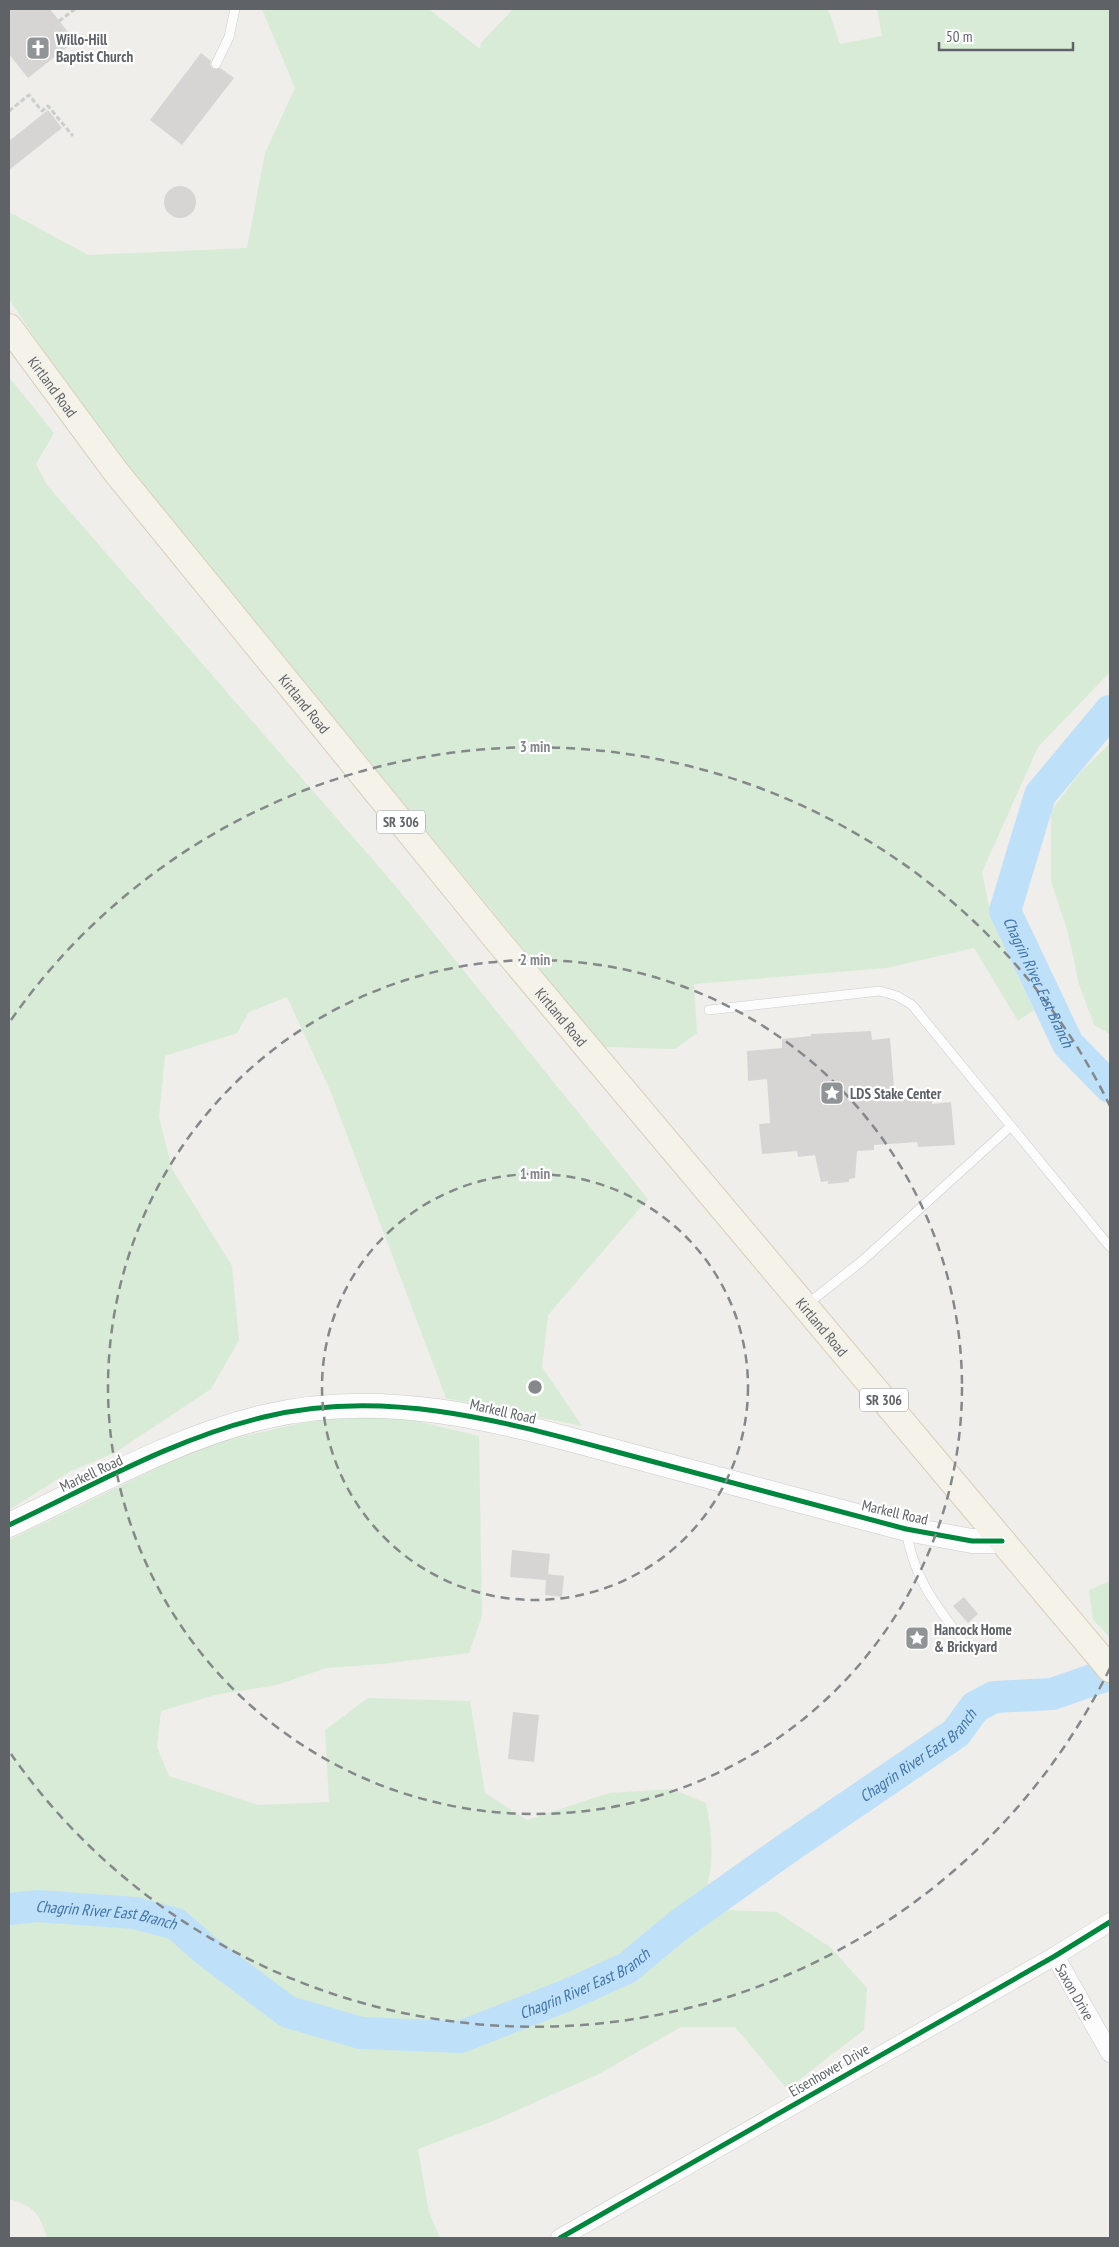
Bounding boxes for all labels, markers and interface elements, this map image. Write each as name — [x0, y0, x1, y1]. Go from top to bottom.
scale bar — [939, 20, 1073, 52]
text: 50 m — [946, 27, 972, 46]
place label: Willo-Hill Baptist Church — [55, 30, 133, 66]
church icon: Willo-Hill Baptist Church — [25, 35, 51, 61]
street label: Kirtland Road — [24, 352, 82, 421]
street label: Kirtland Road — [275, 670, 334, 737]
text: 3 min — [520, 737, 550, 756]
road number: SR 306 — [377, 810, 425, 834]
water label: Chagrin River East Branch — [999, 913, 1079, 1051]
text: 2 min — [520, 950, 550, 969]
street label: Kirtland Road — [532, 984, 592, 1050]
place icon: LDS Stake Center — [819, 1080, 845, 1106]
place label: LDS Stake Center — [850, 1084, 942, 1103]
text: 1 min — [520, 1164, 550, 1183]
street label: Kirtland Road — [792, 1294, 852, 1360]
centre of rings — [526, 1378, 544, 1396]
road number: SR 306 — [860, 1388, 908, 1412]
street label: Markell Road — [468, 1394, 538, 1428]
street label: Markell Road — [56, 1450, 126, 1496]
street label: Markell Road — [860, 1495, 930, 1529]
place label: Hancock Home & Brickyard — [934, 1620, 1012, 1656]
place icon: Hancock Home & Brickyard — [904, 1625, 930, 1651]
water label: Chagrin River East Branch — [855, 1704, 981, 1806]
water label: Chagrin River East Branch — [35, 1896, 180, 1934]
water label: Chagrin River East Branch — [516, 1943, 654, 2023]
street label: Saxon Drive — [1052, 1960, 1099, 2023]
street label: Eisenhower Drive — [785, 2039, 873, 2101]

